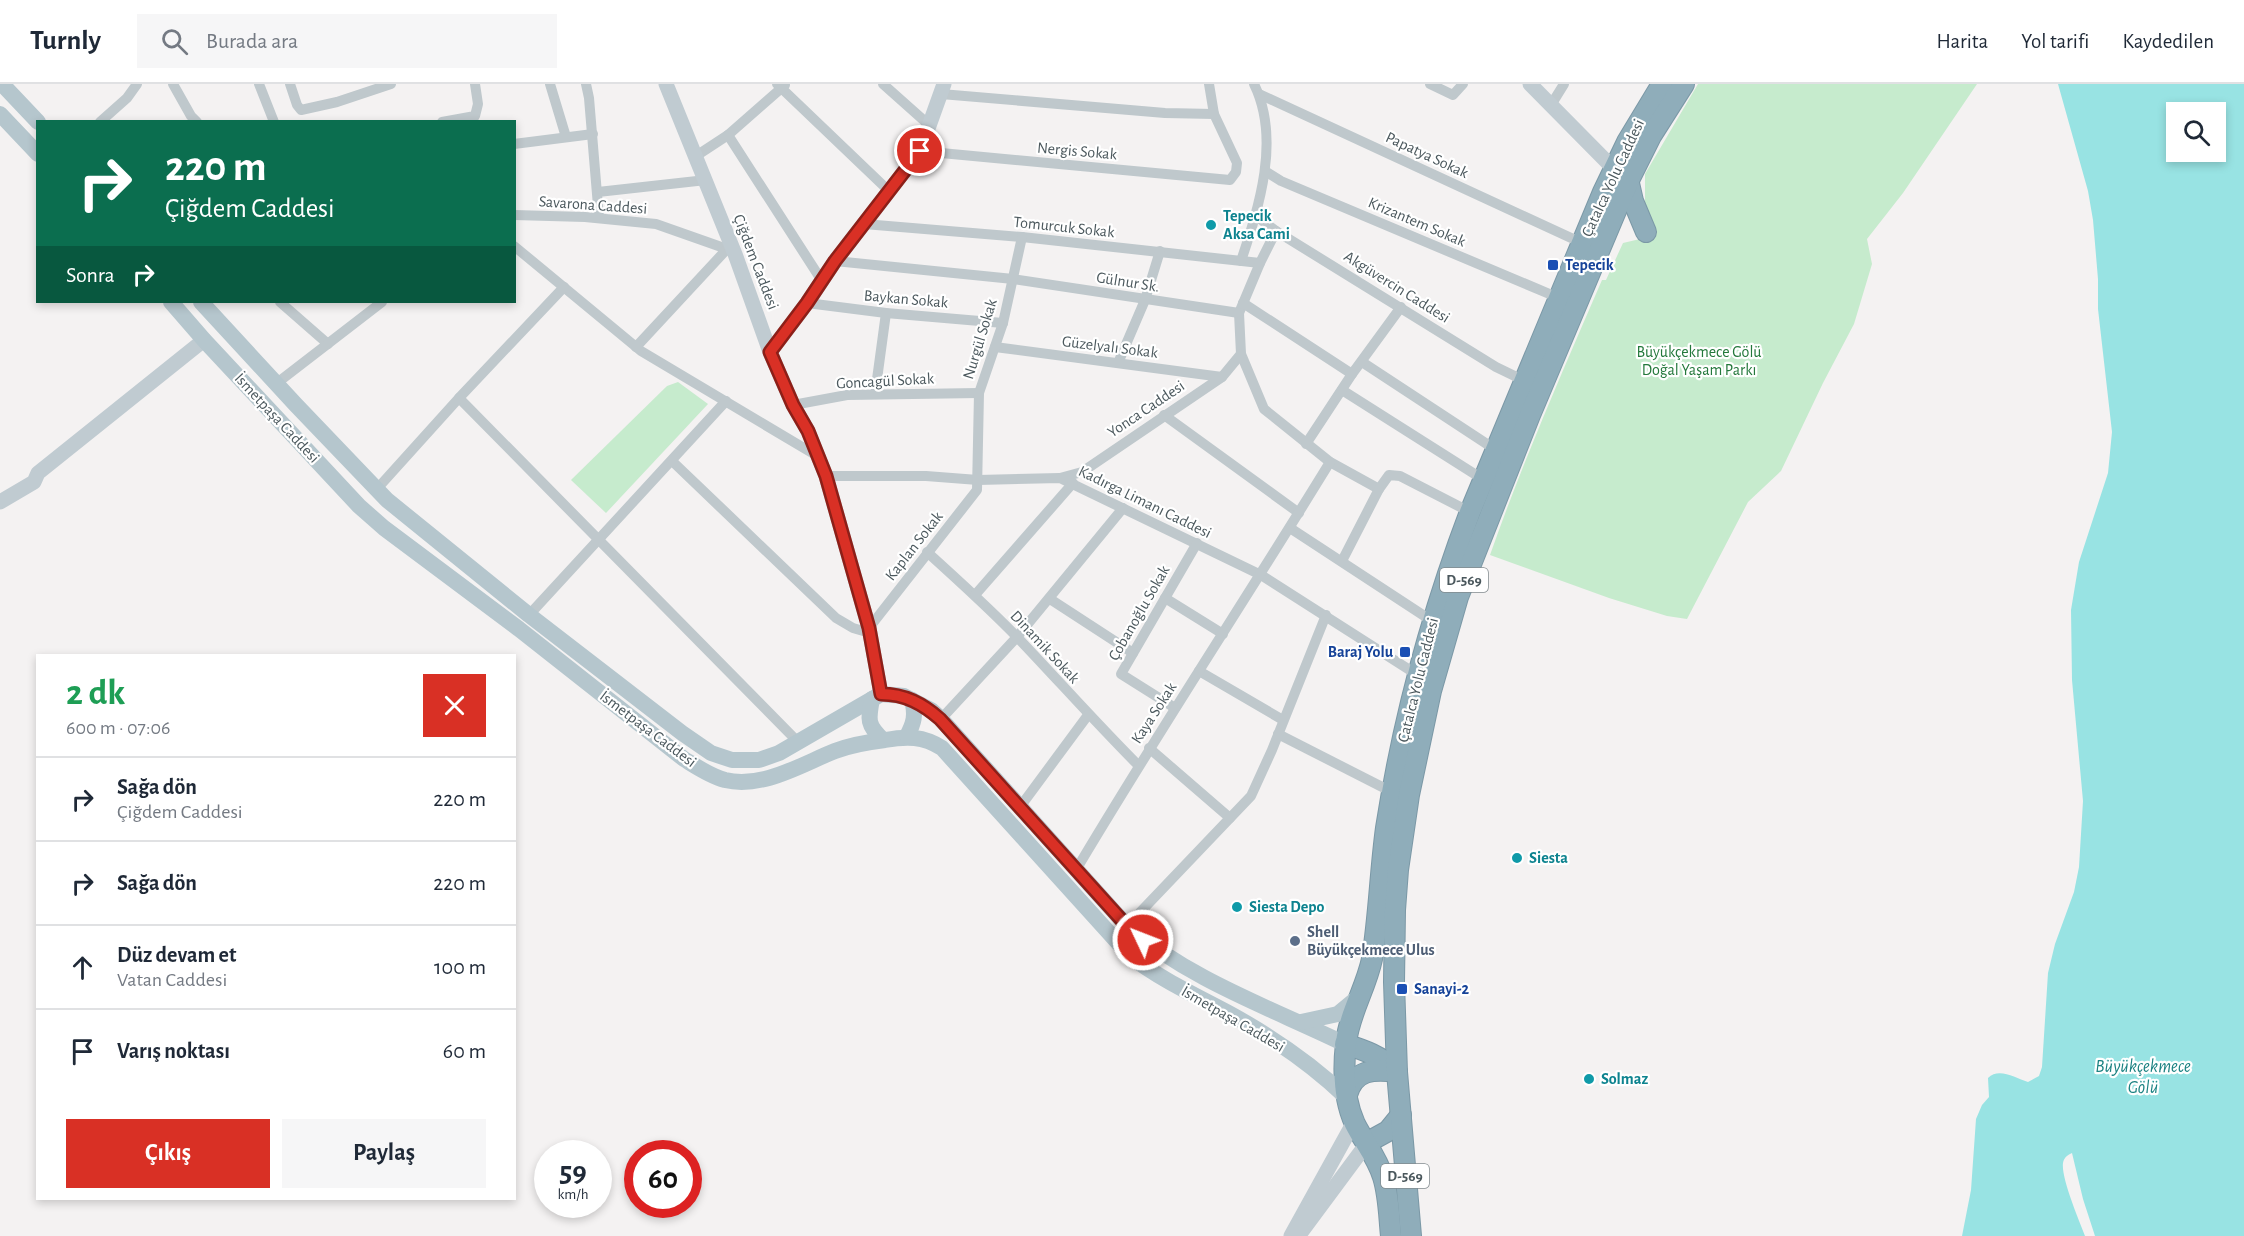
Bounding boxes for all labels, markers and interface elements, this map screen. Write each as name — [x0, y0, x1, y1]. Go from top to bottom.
search box — [137, 14, 557, 68]
icon: search — [158, 25, 191, 58]
text: Turnly — [30, 27, 101, 55]
text: Burada ara — [206, 30, 298, 52]
text: Harita — [1936, 31, 1988, 52]
text: Yol tarifi — [2021, 31, 2089, 52]
text: Kaydedilen — [2122, 31, 2214, 52]
map controls — [2166, 102, 2226, 162]
button: search — [2166, 102, 2226, 162]
street label: Çatalca Yolu Caddesi — [1579, 117, 1647, 239]
pin — [894, 125, 945, 176]
street label: Papatya Sokak — [1383, 129, 1471, 182]
icon: arrive — [903, 134, 936, 167]
street label: Nergis Sokak — [1036, 140, 1118, 163]
icon: right — [66, 144, 144, 222]
text: 220 m — [165, 146, 267, 188]
street label: Savarona Caddesi — [538, 193, 648, 217]
street label: Krizantem Sokak — [1366, 194, 1469, 250]
text: Çiğdem Caddesi — [165, 195, 335, 222]
place label: Tepecik Aksa Cami — [1223, 208, 1290, 242]
street label: Çiğdem Caddesi — [731, 212, 781, 312]
street label: Tomurcuk Sokak — [1013, 214, 1116, 240]
marker: Tepecik Aksa Cami — [1204, 218, 1218, 232]
street label: Akgüvercin Caddesi — [1341, 248, 1453, 326]
place label: Tepecik — [1565, 257, 1614, 273]
icon: right — [127, 258, 160, 291]
marker: Tepecik — [1546, 258, 1560, 272]
text: Sonra — [66, 264, 115, 286]
street label: Gülnur Sk. — [1095, 269, 1161, 295]
street label: Baykan Sokak — [863, 287, 949, 312]
street label: Nurgül Sokak — [960, 296, 1000, 381]
street label: Güzelyalı Sokak — [1061, 333, 1159, 362]
park label: Büyükçekmece Gölü Doğal Yaşam Parkı — [1636, 344, 1762, 378]
street label: İsmetpaşa Caddesi — [232, 369, 324, 466]
street label: Goncagül Sokak — [836, 370, 935, 392]
street label: Yonca Caddesi — [1105, 378, 1187, 440]
street label: Kadırga Limanı Caddesi — [1076, 463, 1214, 541]
street label: Kaplan Sokak — [882, 508, 946, 584]
street label: Çobanoğlu Sokak — [1105, 562, 1173, 663]
road number: D-569 — [1440, 568, 1488, 592]
street label: Dinamik Sokak — [1007, 608, 1083, 687]
street label: Çatalca Yolu Caddesi — [1395, 616, 1441, 744]
place label: Baraj Yolu — [1328, 644, 1394, 661]
marker: Baraj Yolu — [1398, 645, 1412, 659]
button: close — [423, 674, 486, 737]
text: 2 dk — [66, 675, 125, 711]
street label: Kaya Sokak — [1128, 679, 1181, 747]
street label: İsmetpaşa Caddesi — [597, 686, 700, 770]
text: 600 m · 07:06 — [66, 718, 170, 738]
text: Sağa dön — [117, 776, 197, 798]
icon: right — [66, 783, 99, 816]
text: 220 m — [433, 788, 486, 810]
text: Çiğdem Caddesi — [117, 802, 243, 822]
place label: Siesta — [1529, 850, 1568, 866]
marker: Siesta — [1510, 851, 1524, 865]
icon: right — [66, 867, 99, 900]
text: Sağa dön — [117, 872, 197, 894]
text: 220 m — [433, 872, 486, 894]
place label: Siesta Depo — [1249, 899, 1325, 915]
marker: Siesta Depo — [1230, 900, 1244, 914]
position arrow — [1111, 908, 1175, 972]
place label: Shell Büyükçekmece Ulus — [1307, 924, 1435, 959]
marker: Shell Büyükçekmece Ulus — [1288, 934, 1302, 948]
text: Düz devam et — [117, 944, 236, 966]
icon: ahead — [66, 951, 99, 984]
text: 100 m — [434, 956, 486, 978]
text: Vatan Caddesi — [117, 970, 227, 990]
street label: İsmetpaşa Caddesi — [1179, 981, 1288, 1055]
place label: Sanayi-2 — [1414, 981, 1470, 998]
marker: Sanayi-2 — [1395, 982, 1409, 996]
icon: arrive — [66, 1035, 99, 1068]
text: Varış noktası — [117, 1040, 230, 1062]
text: 60 m — [443, 1040, 486, 1062]
water label: Büyükçekmece Gölü — [2095, 1058, 2191, 1097]
place label: Solmaz — [1601, 1071, 1648, 1087]
marker: Solmaz — [1582, 1072, 1596, 1086]
button: Çıkış — [66, 1119, 270, 1188]
button: Paylaş — [282, 1119, 486, 1188]
speed limit sign: 60 — [624, 1140, 702, 1218]
text: 59 — [559, 1157, 587, 1187]
road number: D-569 — [1381, 1164, 1429, 1188]
text: km/h — [558, 1187, 588, 1202]

